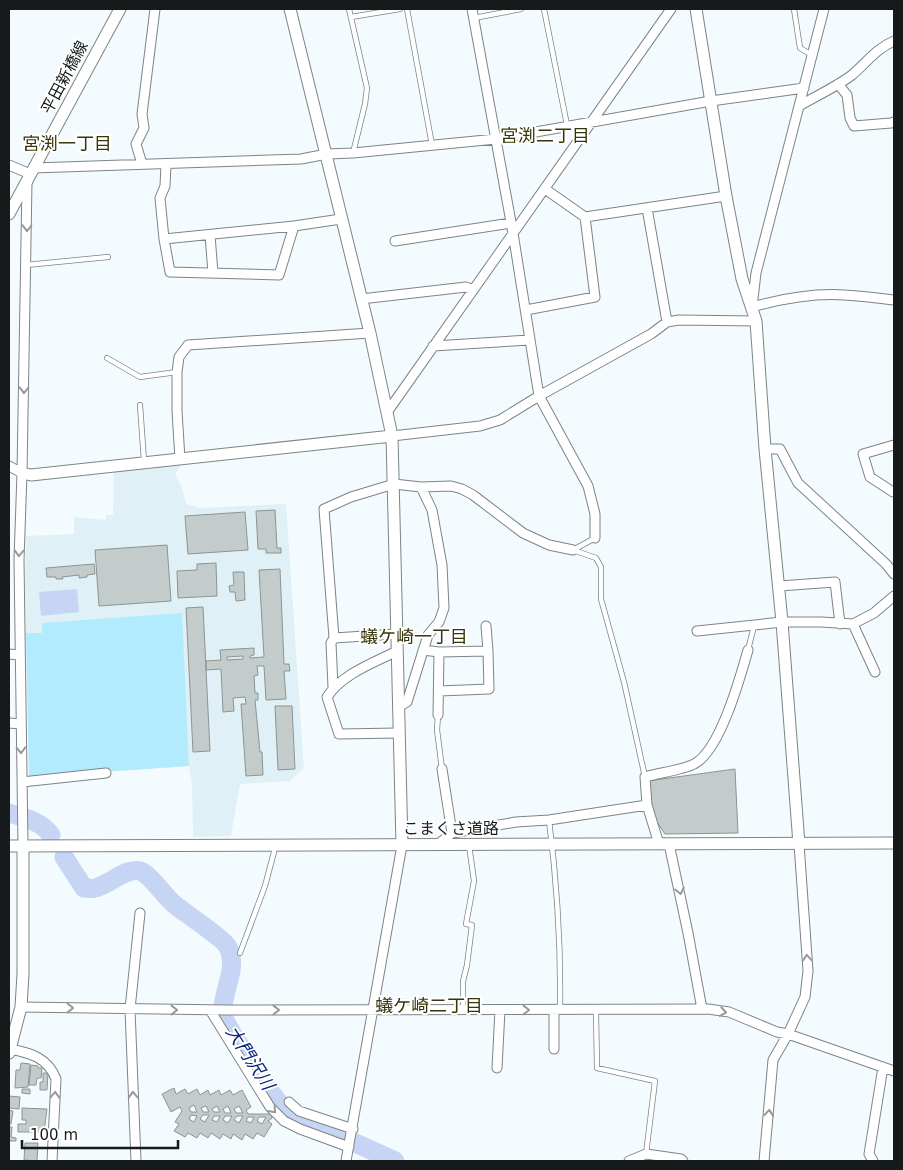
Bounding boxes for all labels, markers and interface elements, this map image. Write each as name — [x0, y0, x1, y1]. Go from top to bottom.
street label: 平田新橋線 — [37, 37, 92, 117]
district label: 宮渕二丁目 — [500, 125, 590, 146]
district label: 宮渕一丁目 — [22, 133, 112, 154]
one-way arrow — [21, 224, 32, 232]
one-way arrow — [18, 387, 29, 395]
one-way arrow — [14, 550, 24, 557]
district label: 蟻ケ崎一丁目 — [360, 626, 468, 647]
one-way arrow — [16, 747, 26, 755]
street label: こまくさ道路 — [403, 819, 499, 838]
one-way arrow — [674, 887, 684, 896]
one-way arrow — [802, 954, 813, 962]
district label: 蟻ケ崎二丁目 — [375, 995, 483, 1016]
one-way arrow — [66, 1003, 74, 1013]
one-way arrow — [170, 1004, 178, 1015]
one-way arrow — [272, 1005, 280, 1015]
one-way arrow — [522, 1005, 530, 1016]
one-way arrow — [719, 1006, 728, 1016]
water label: 大門沢川 — [222, 1022, 280, 1095]
one-way arrow — [50, 1091, 61, 1099]
one-way arrow — [128, 1091, 138, 1098]
one-way arrow — [268, 1105, 277, 1114]
one-way arrow — [763, 1108, 774, 1116]
scale bar — [22, 1118, 179, 1150]
text: 100 m — [30, 1126, 78, 1144]

